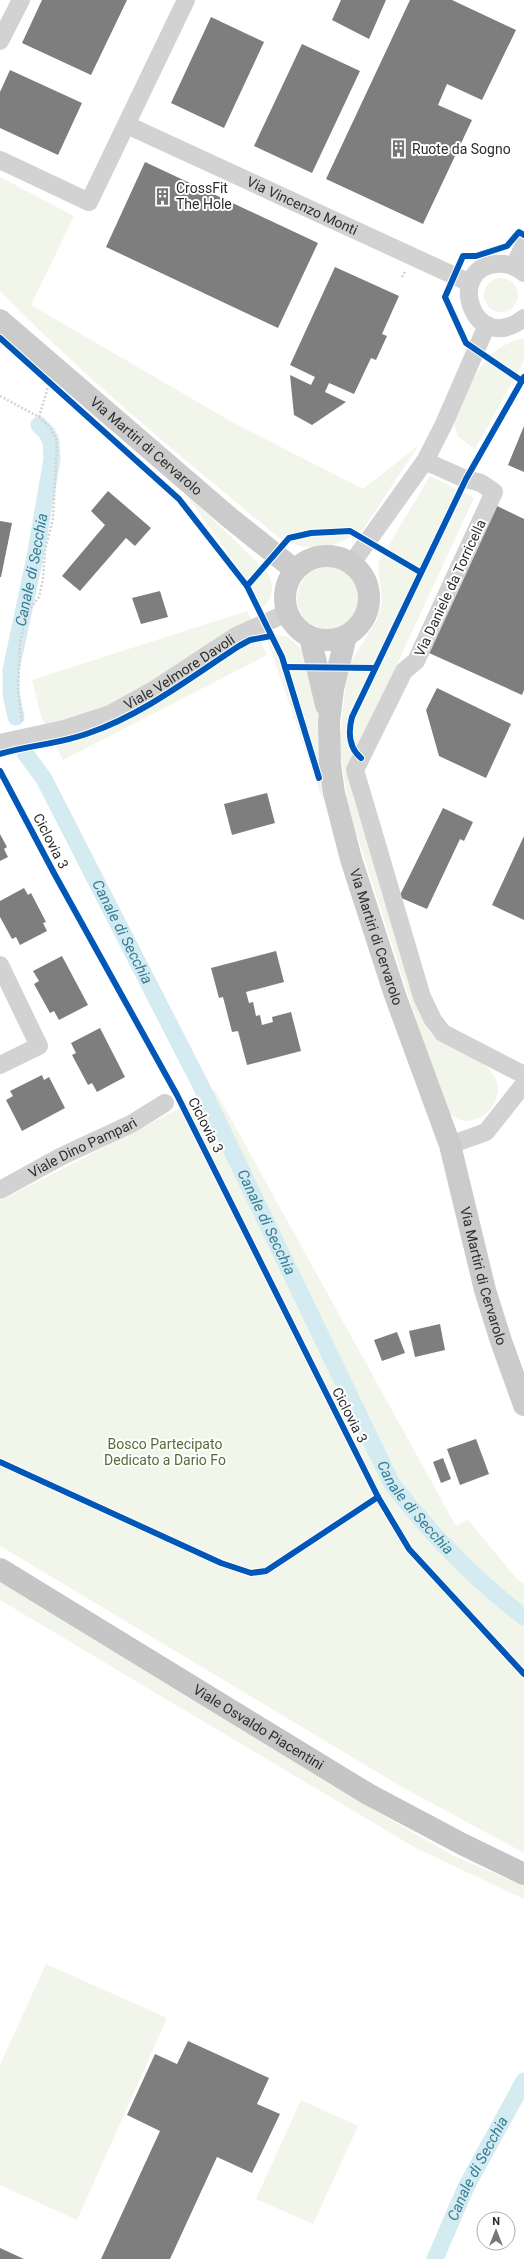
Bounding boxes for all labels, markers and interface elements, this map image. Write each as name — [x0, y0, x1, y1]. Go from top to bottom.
building icon: Ruote da Sogno — [389, 139, 409, 159]
place label: Ruote da Sogno — [412, 141, 511, 157]
street label: Via Vincenzo Monti — [244, 173, 360, 238]
place label: CrossFit The Hole — [176, 180, 232, 212]
building icon: CrossFit The Hole — [153, 186, 173, 206]
street label: Via Martiri di Cervarolo — [87, 393, 206, 498]
water label: Canale di Secchia — [12, 512, 51, 628]
street label: Via Daniele da Torricella — [411, 517, 489, 659]
street label: Viale Velmore Davoli — [121, 631, 238, 713]
street label: Ciclovia 3 — [30, 811, 72, 871]
street label: Via Martiri di Cervarolo — [347, 866, 406, 1007]
water label: Canale di Secchia — [88, 877, 156, 987]
street label: Ciclovia 3 — [185, 1095, 227, 1155]
street label: Viale Dino Pampari — [26, 1114, 140, 1181]
water label: Canale di Secchia — [233, 1166, 299, 1278]
street label: Via Martiri di Cervarolo — [457, 1205, 510, 1347]
street label: Ciclovia 3 — [329, 1385, 371, 1445]
park label: Bosco Partecipato Dedicato a Dario Fo — [104, 1436, 226, 1468]
water label: Canale di Secchia — [373, 1458, 457, 1558]
street label: Viale Osvaldo Piacentini — [190, 1681, 327, 1773]
water label: Canale di Secchia — [444, 2113, 512, 2223]
north arrow — [476, 2211, 516, 2251]
text: N — [492, 2215, 500, 2228]

